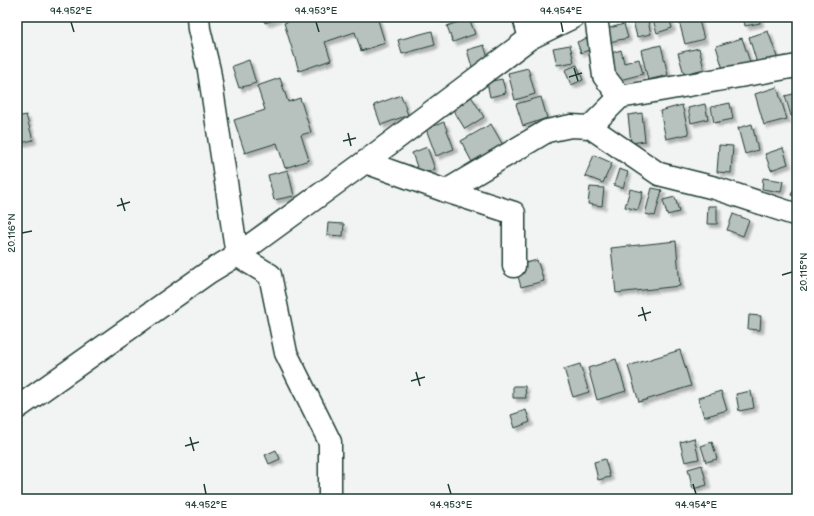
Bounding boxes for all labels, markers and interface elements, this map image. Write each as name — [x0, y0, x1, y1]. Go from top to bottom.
text: 94.952°E — [50, 5, 92, 17]
text: 94.953°E — [295, 5, 338, 17]
text: 94.954°E — [540, 5, 583, 17]
text: 20.116°N — [6, 213, 18, 253]
text: 20.115°N — [798, 252, 810, 292]
text: 94.952°E — [185, 499, 227, 511]
text: 94.953°E — [430, 499, 473, 511]
text: 94.954°E — [675, 499, 718, 511]

